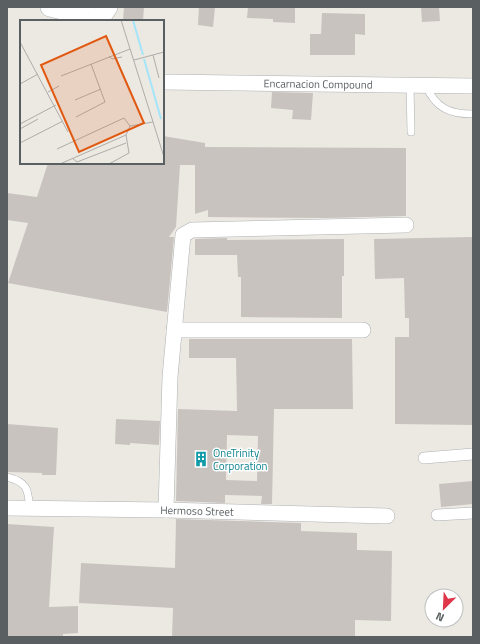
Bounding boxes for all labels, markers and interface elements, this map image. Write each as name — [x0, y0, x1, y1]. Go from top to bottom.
inset map — [20, 20, 164, 164]
street label: Encarnacion Compound — [263, 75, 373, 93]
place label: OneTrinity Corporation — [213, 445, 267, 474]
building icon: OneTrinity Corporation — [192, 450, 210, 468]
street label: Hermoso Street — [160, 502, 234, 520]
north arrow — [424, 588, 464, 628]
text: N — [433, 608, 447, 626]

